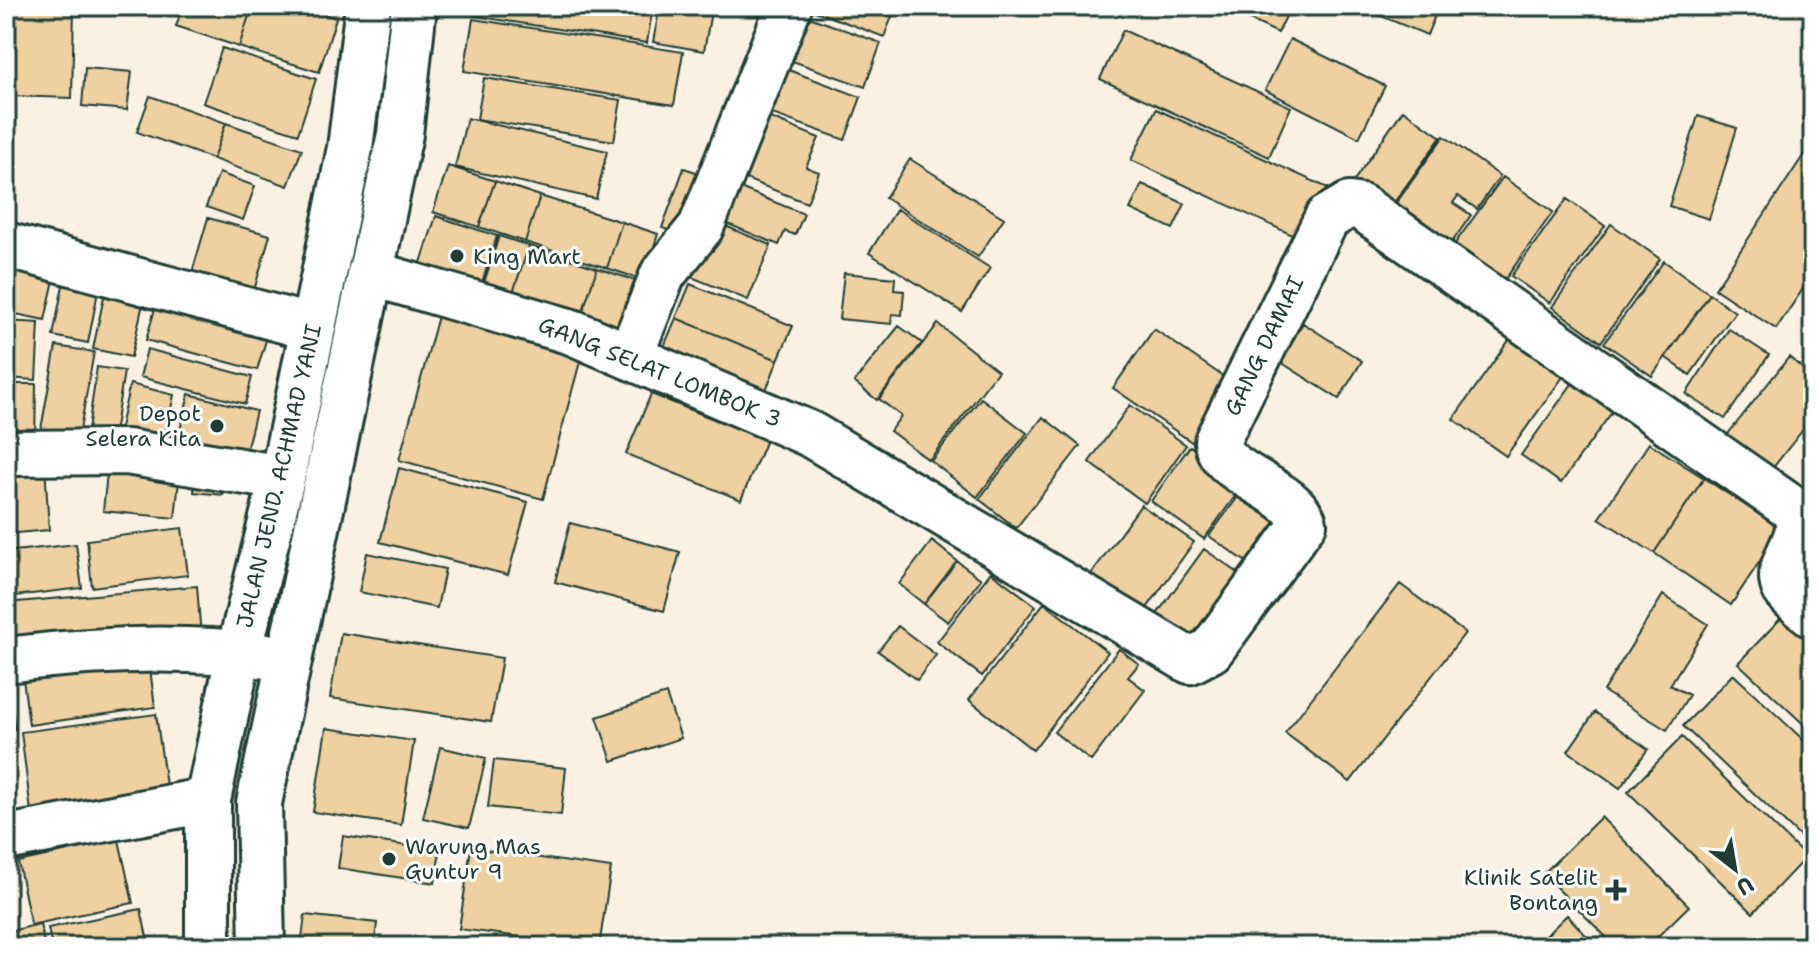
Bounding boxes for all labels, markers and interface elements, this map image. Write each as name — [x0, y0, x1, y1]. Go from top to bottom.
place label: King Mart — [473, 242, 581, 271]
marker: King Mart — [448, 247, 466, 265]
street label: GANG DAMAI — [1218, 271, 1310, 421]
street label: GANG SELAT LOMBOK 3 — [534, 310, 786, 434]
street label: JALAN JEND. ACHMAD YANI — [230, 321, 328, 631]
place label: Depot Selera Kita — [86, 399, 201, 453]
marker: Depot Selera Kita — [208, 417, 226, 435]
north arrow — [1695, 829, 1775, 909]
place label: Warung Mas Guntur 9 — [405, 832, 541, 886]
marker: Warung Mas Guntur 9 — [380, 850, 398, 868]
place label: Klinik Satelit Bontang — [1464, 863, 1598, 917]
text: U — [1731, 869, 1759, 902]
marker: Klinik Satelit Bontang — [1605, 879, 1627, 901]

